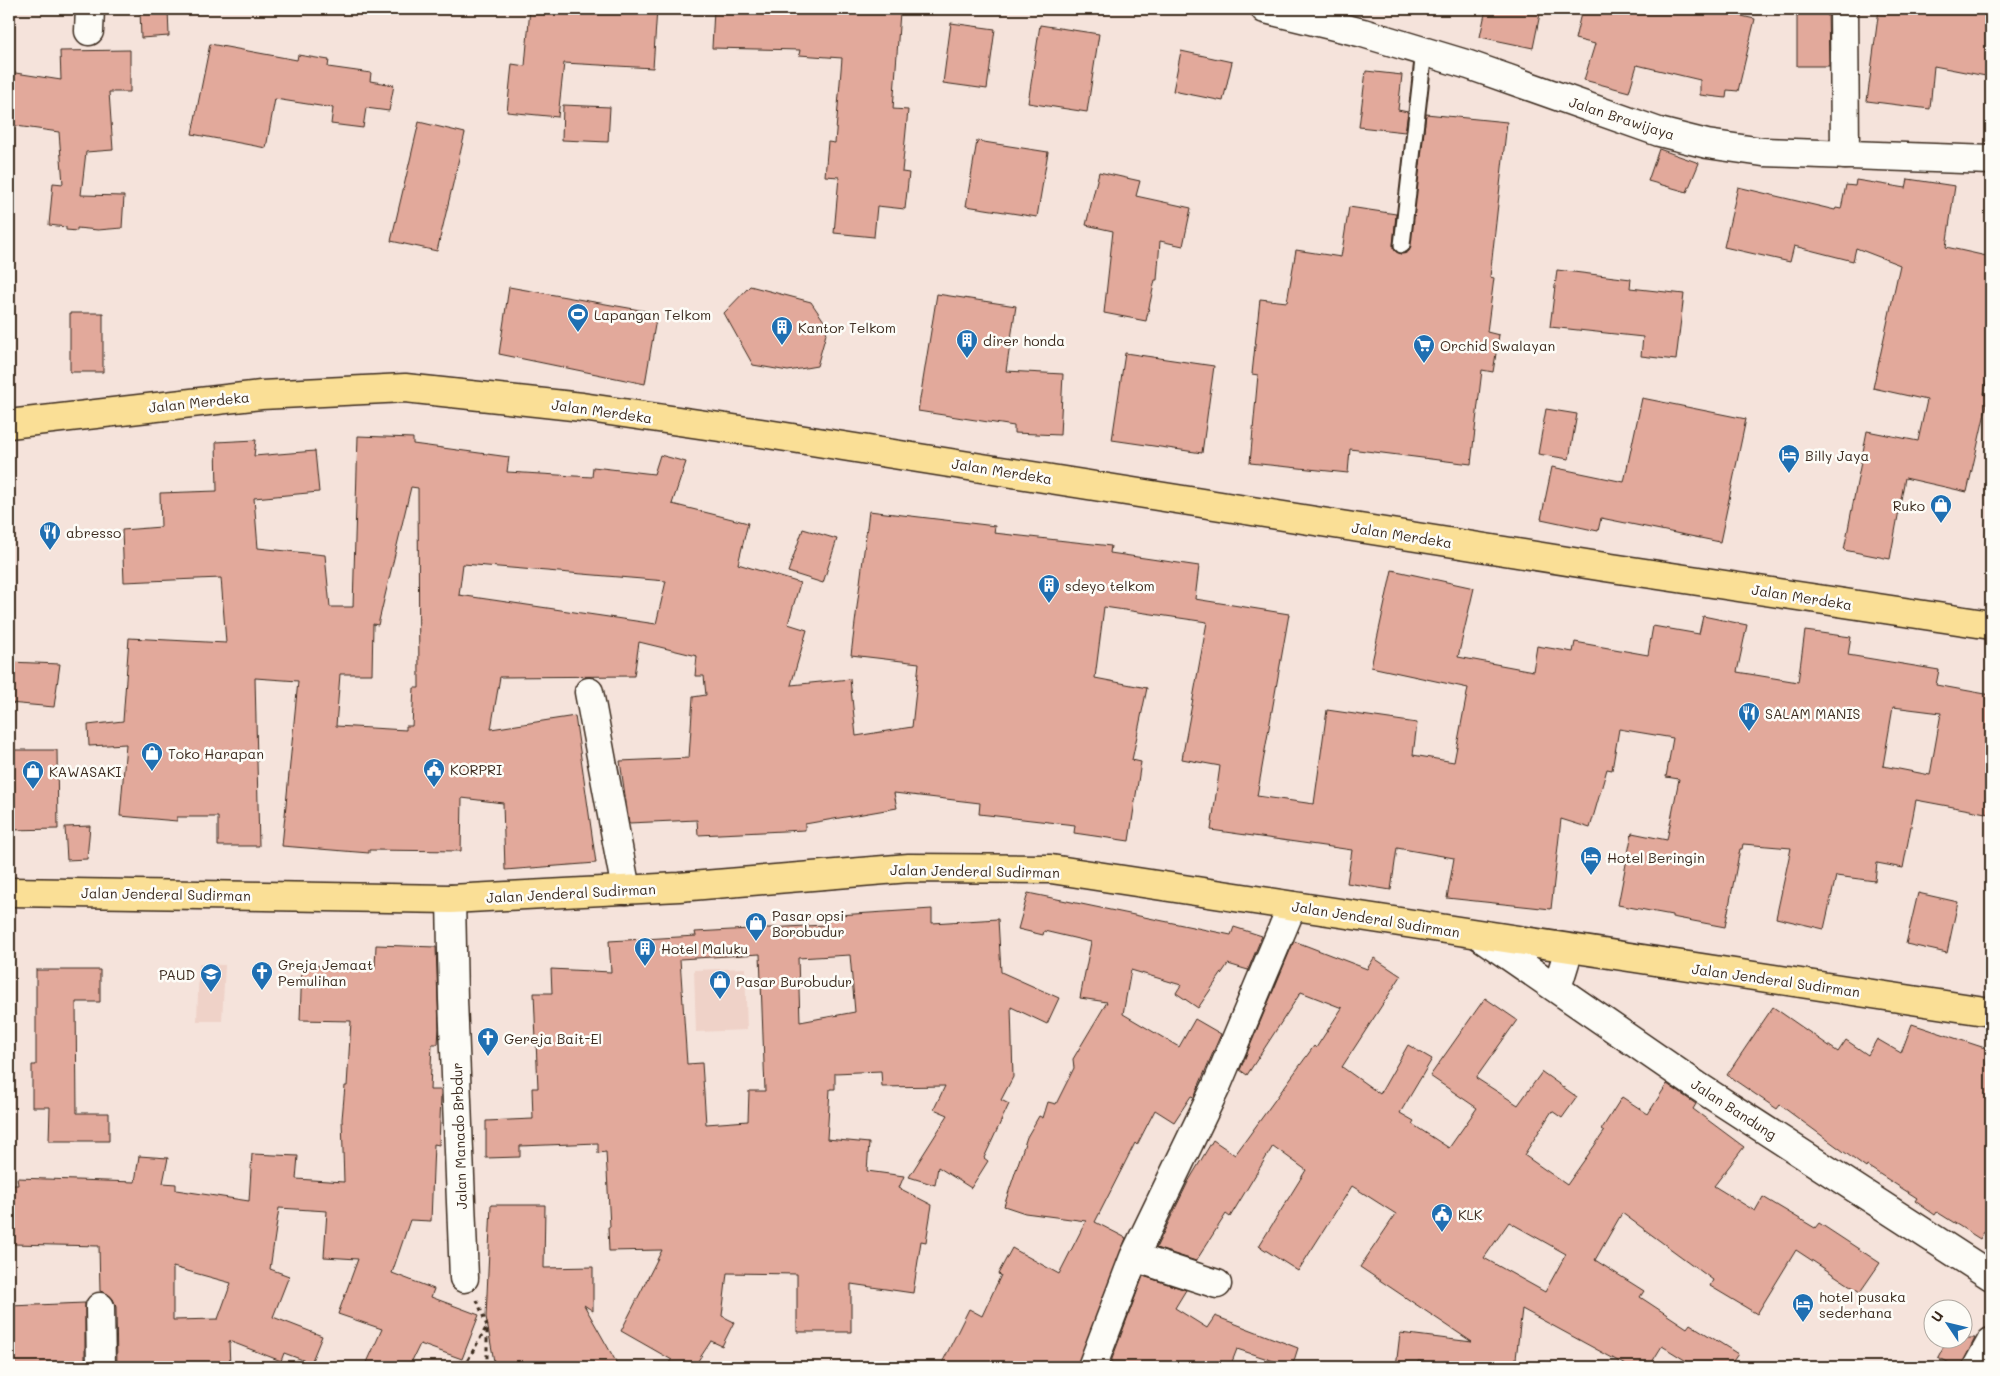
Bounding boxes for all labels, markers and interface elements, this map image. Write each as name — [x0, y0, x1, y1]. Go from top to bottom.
street label: Jalan Brawijaya — [1567, 92, 1677, 144]
sports icon: Lapangan Telkom — [566, 302, 590, 333]
place label: Lapangan Telkom — [594, 305, 711, 324]
building icon: Kantor Telkom — [770, 315, 794, 346]
place label: Kantor Telkom — [798, 318, 896, 337]
building icon: direr honda — [955, 328, 979, 359]
place label: direr honda — [983, 331, 1065, 350]
supermarket icon: Orchid Swalayan — [1412, 333, 1436, 364]
place label: Orchid Swalayan — [1440, 336, 1555, 355]
street label: Jalan Merdeka — [148, 387, 250, 417]
street label: Jalan Merdeka — [550, 395, 654, 427]
hotel icon: Billy Jaya — [1777, 443, 1801, 474]
place label: Billy Jaya — [1805, 446, 1869, 465]
street label: Jalan Merdeka — [950, 454, 1054, 488]
shop icon: Ruko — [1929, 493, 1953, 524]
place label: Ruko — [1893, 496, 1925, 515]
street label: Jalan Merdeka — [1350, 518, 1454, 552]
restaurant icon: abresso — [38, 520, 62, 551]
place label: abresso — [66, 523, 121, 542]
building icon: sdeyo telkom — [1037, 573, 1061, 604]
place label: sdeyo telkom — [1065, 576, 1155, 595]
street label: Jalan Merdeka — [1750, 580, 1854, 614]
restaurant icon: SALAM MANIS — [1737, 701, 1761, 732]
place label: SALAM MANIS — [1765, 704, 1861, 723]
shop icon: Toko Harapan — [140, 741, 164, 772]
place label: Toko Harapan — [168, 744, 264, 763]
public building icon: KORPRI — [422, 757, 446, 788]
shop icon: KAWASAKI — [21, 759, 45, 790]
place label: KORPRI — [450, 760, 502, 779]
place label: KAWASAKI — [49, 762, 121, 781]
hotel icon: Hotel Beringin — [1579, 845, 1603, 876]
place label: Hotel Beringin — [1607, 848, 1705, 867]
street label: Jalan Jenderal Sudirman — [890, 860, 1060, 882]
street label: Jalan Jenderal Sudirman — [486, 879, 656, 907]
street label: Jalan Jenderal Sudirman — [81, 883, 251, 905]
street label: Jalan Jenderal Sudirman — [1291, 896, 1461, 942]
place label: Pasar opsi Borobudur — [772, 906, 844, 941]
shop icon: Pasar opsi Borobudur — [744, 911, 768, 942]
building icon: Hotel Maluku — [633, 936, 657, 967]
place label: Hotel Maluku — [661, 939, 748, 958]
place label: Greja Jemaat Pemulihan — [278, 955, 373, 990]
street label: Jalan Jenderal Sudirman — [1691, 959, 1861, 1001]
church icon: Greja Jemaat Pemulihan — [250, 960, 274, 991]
school or university icon: PAUD — [199, 962, 223, 993]
place label: PAUD — [159, 965, 195, 984]
shop icon: Pasar Burobudur — [708, 969, 732, 1000]
place label: Pasar Burobudur — [736, 972, 852, 991]
church icon: Gereja Bait-El — [476, 1026, 500, 1057]
place label: Gereja Bait-El — [504, 1029, 602, 1048]
street label: Jalan Manado Brbdur — [447, 1062, 471, 1210]
street label: Jalan Bandung — [1688, 1074, 1780, 1144]
public building icon: KLK — [1430, 1202, 1454, 1233]
place label: KLK — [1458, 1205, 1483, 1224]
place label: hotel pusaka sederhana — [1819, 1287, 1906, 1322]
hotel icon: hotel pusaka sederhana — [1791, 1292, 1815, 1323]
north arrow — [1922, 1298, 1972, 1348]
text: U — [1926, 1307, 1948, 1326]

